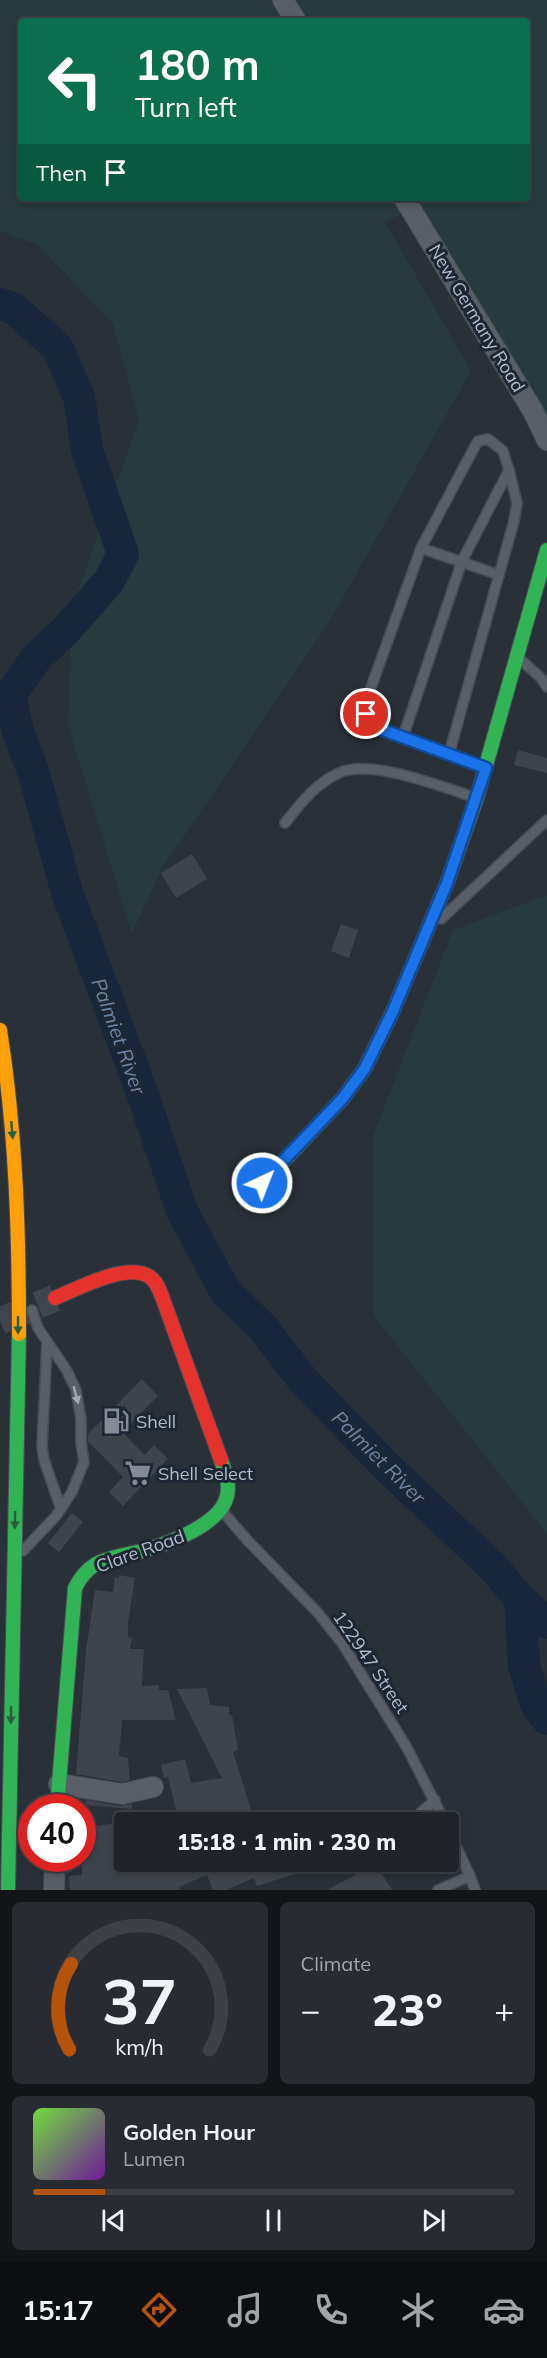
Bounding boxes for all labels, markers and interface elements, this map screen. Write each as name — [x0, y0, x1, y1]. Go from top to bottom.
text: 180 m — [135, 38, 260, 91]
icon: left — [36, 42, 114, 120]
text: Turn left — [135, 90, 237, 124]
icon: arrive — [99, 156, 132, 189]
text: Then — [36, 159, 87, 187]
street label: New Germany Road — [424, 240, 530, 396]
pin — [340, 688, 391, 739]
icon: arrive — [349, 697, 382, 730]
water label: Palmiet River — [86, 974, 152, 1098]
one-way arrow — [7, 1120, 17, 1139]
position arrow — [230, 1151, 294, 1215]
one-way arrow — [14, 1315, 23, 1334]
one-way arrow — [71, 1385, 81, 1404]
water label: Palmiet River — [327, 1405, 431, 1509]
fuel station icon: Shell — [101, 1406, 131, 1436]
place label: Shell — [136, 1410, 176, 1433]
supermarket icon: Shell Select — [123, 1458, 153, 1488]
place label: Shell Select — [158, 1462, 253, 1485]
one-way arrow — [10, 1510, 20, 1529]
street label: Clare Road — [93, 1524, 187, 1578]
street label: 122947 Street — [328, 1606, 414, 1718]
one-way arrow — [7, 1705, 16, 1724]
speed limit sign: 40 — [18, 1794, 96, 1872]
text: 15:18 · 1 min · 230 m — [177, 1828, 396, 1856]
text: Climate — [301, 1951, 371, 1976]
text: 37 — [102, 1961, 177, 2040]
text: 23° — [372, 1981, 443, 2037]
text: − — [301, 1989, 320, 2030]
text: + — [494, 1989, 514, 2030]
text: km/h — [115, 2033, 164, 2060]
text: Golden Hour — [123, 2118, 255, 2146]
text: Lumen — [123, 2146, 185, 2171]
icon: previous — [97, 2204, 130, 2237]
icon: pause — [257, 2204, 290, 2237]
icon: next — [417, 2204, 450, 2237]
icon: directions — [138, 2289, 180, 2331]
icon: music — [224, 2289, 266, 2331]
icon: phone — [310, 2289, 352, 2331]
icon: climate — [397, 2289, 439, 2331]
icon: car — [483, 2289, 525, 2331]
text: 15:17 — [22, 2293, 94, 2327]

